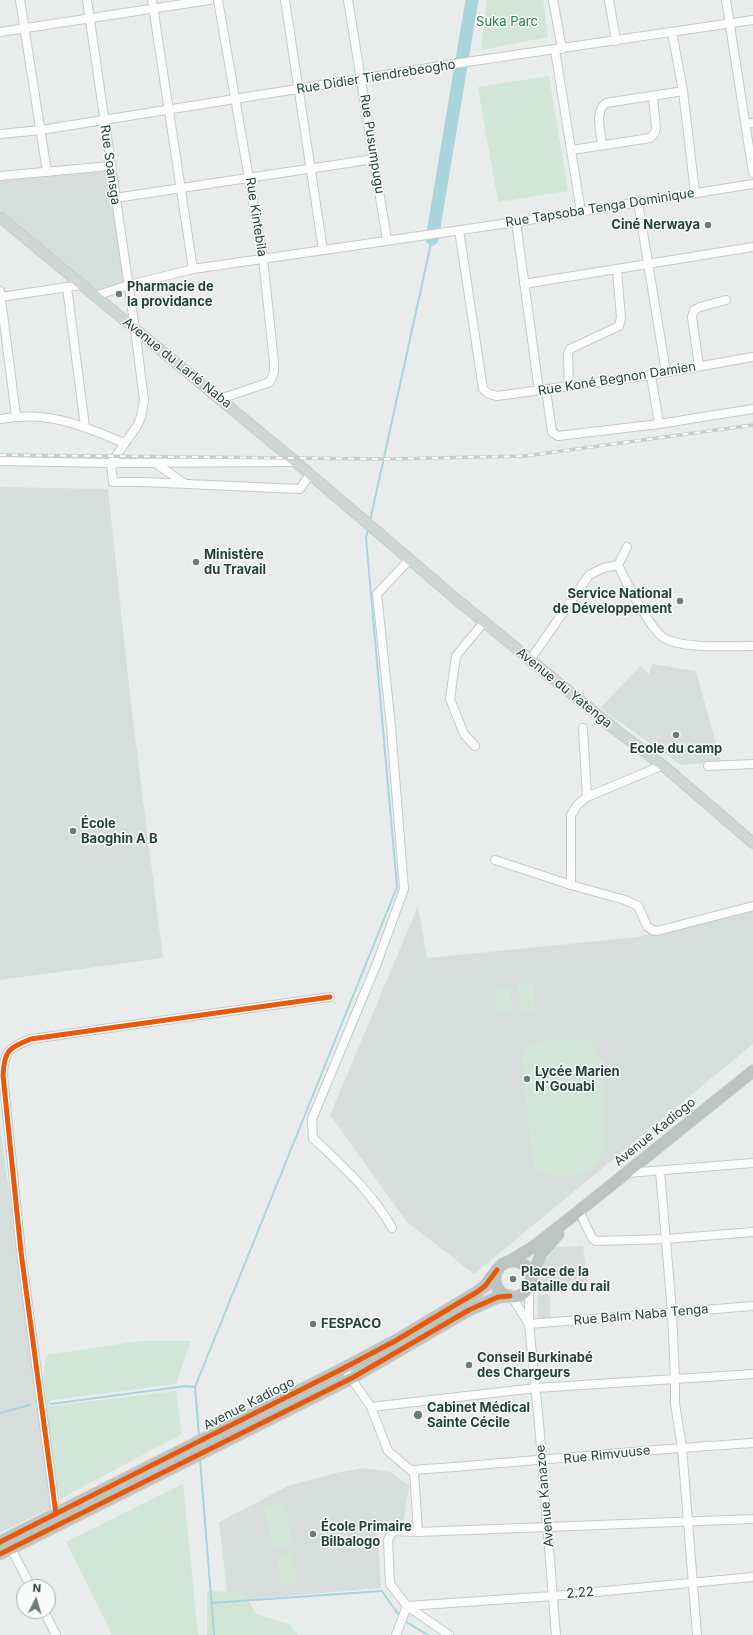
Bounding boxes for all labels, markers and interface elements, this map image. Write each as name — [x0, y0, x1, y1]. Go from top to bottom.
park label: Suka Parc — [476, 14, 538, 30]
street label: Rue Didier Tiendrebeogho — [295, 57, 457, 97]
street label: Rue Pusumpugu — [356, 93, 388, 195]
street label: Rue Soansga — [97, 124, 123, 206]
street label: Rue Kintebila — [242, 176, 270, 258]
street label: Rue Tapsoba Tenga Dominique — [504, 185, 696, 231]
place label: Ciné Nerwaya — [611, 217, 700, 233]
marker: Ciné Nerwaya — [703, 220, 713, 230]
place label: Pharmacie de la providance — [127, 279, 214, 310]
marker: Pharmacie de la providance — [114, 289, 124, 299]
street label: Avenue du Larlé Naba — [120, 314, 234, 412]
street label: Rue Koné Begnon Damien — [537, 359, 697, 399]
place label: Ministère du Travail — [204, 547, 266, 578]
marker: Ministère du Travail — [191, 557, 201, 567]
place label: Service National de Développement — [553, 586, 672, 617]
marker: Service National de Développement — [675, 596, 685, 606]
street label: Avenue du Yatenga — [513, 645, 615, 731]
marker: Ecole du camp — [671, 730, 681, 740]
place label: Ecole du camp — [630, 741, 722, 757]
place label: École Baoghin A B — [81, 816, 158, 847]
marker: École Baoghin A B — [68, 826, 78, 836]
place label: Lycée Marien N´Gouabi — [535, 1064, 620, 1095]
marker: Lycée Marien N´Gouabi — [522, 1074, 532, 1084]
street label: Avenue Kadiogo — [611, 1094, 699, 1170]
place label: Place de la Bataille du rail — [521, 1264, 610, 1295]
marker: Place de la Bataille du rail — [508, 1274, 518, 1284]
street label: Rue Balm Naba Tenga — [573, 1301, 709, 1329]
place label: FESPACO — [321, 1316, 381, 1332]
marker: FESPACO — [308, 1319, 318, 1329]
place label: Conseil Burkinabé des Chargeurs — [477, 1350, 593, 1381]
marker: Conseil Burkinabé des Chargeurs — [464, 1360, 474, 1370]
street label: Avenue Kadiogo — [201, 1374, 297, 1434]
place label: Cabinet Médical Sainte Cécile — [427, 1400, 530, 1431]
marker: Cabinet Médical Sainte Cécile — [412, 1409, 424, 1421]
street label: Rue Rimvuuse — [563, 1443, 651, 1467]
street label: Avenue Kanazoe — [533, 1444, 557, 1548]
place label: École Primaire Bilbalogo — [321, 1519, 412, 1550]
marker: École Primaire Bilbalogo — [308, 1529, 318, 1539]
north arrow — [16, 1579, 56, 1619]
text: N — [32, 1581, 42, 1595]
street label: 2.22 — [566, 1584, 594, 1602]

